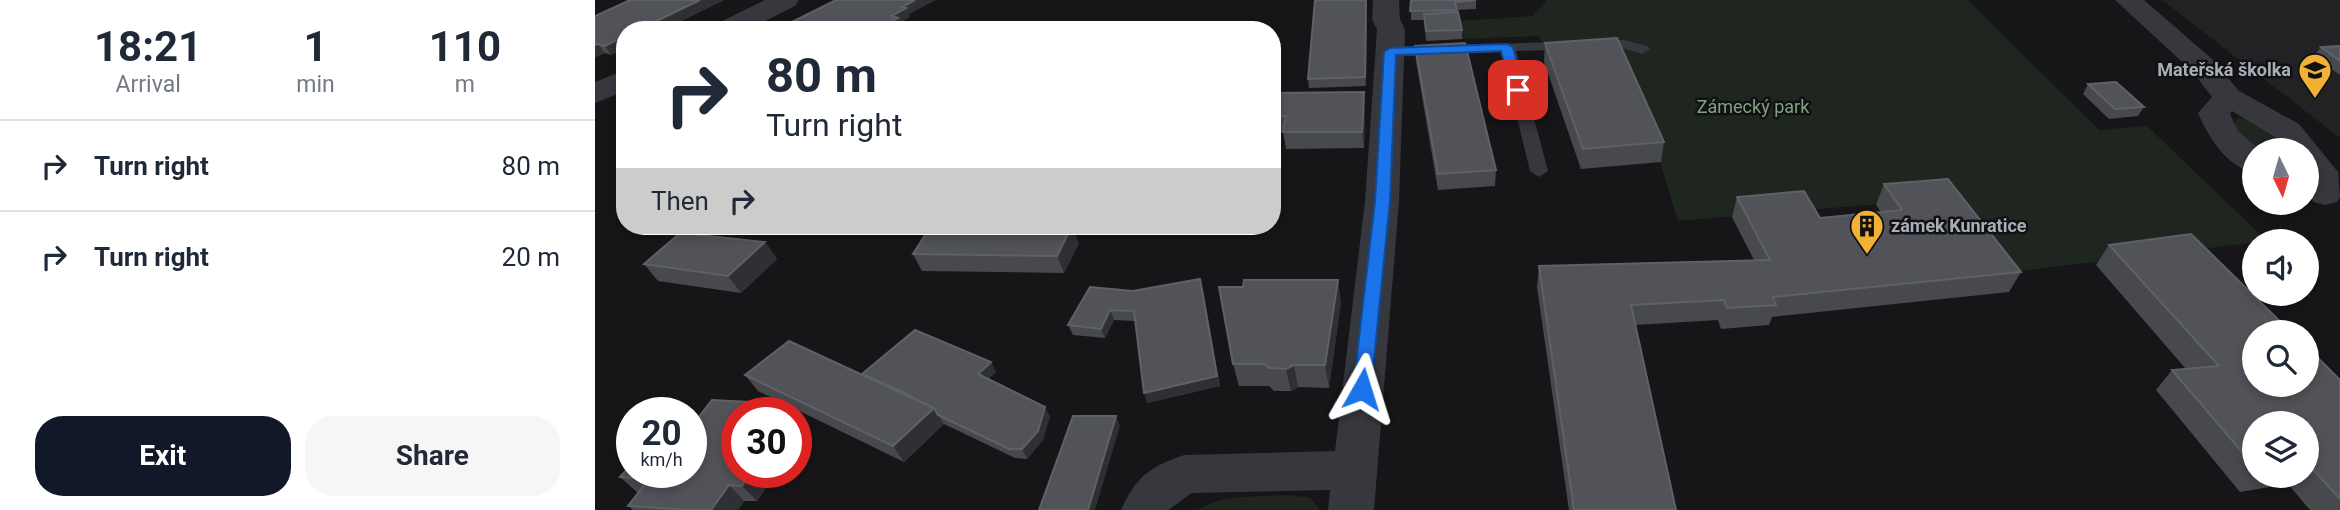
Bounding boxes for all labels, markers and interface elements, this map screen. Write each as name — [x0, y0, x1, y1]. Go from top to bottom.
text: 18:21 — [94, 22, 202, 71]
text: 1 — [303, 22, 328, 71]
text: 110 — [429, 22, 501, 71]
text: 80 m — [766, 47, 877, 104]
icon: right — [651, 49, 742, 140]
school or university icon: Mateřská školka — [2296, 51, 2334, 100]
place label: Mateřská školka — [2157, 59, 2291, 80]
pin — [1488, 60, 1548, 120]
text: Arrival — [115, 71, 181, 98]
text: min — [296, 71, 335, 98]
text: m — [455, 71, 475, 98]
icon: arrive — [1499, 71, 1537, 109]
park label: Zámecký park — [1697, 96, 1810, 117]
text: Turn right — [766, 106, 902, 144]
north arrow — [2242, 138, 2319, 215]
map controls — [2242, 138, 2319, 488]
icon: right — [35, 147, 73, 185]
text: Turn right — [94, 151, 209, 181]
text: 80 m — [502, 151, 560, 181]
icon: right — [723, 182, 761, 220]
text: Then — [651, 186, 709, 216]
building icon: zámek Kunratice — [1848, 207, 1886, 256]
place label: zámek Kunratice — [1891, 215, 2027, 236]
button: sound — [2242, 229, 2319, 306]
icon: right — [35, 238, 73, 276]
text: Turn right — [94, 242, 209, 272]
text: 20 m — [502, 242, 560, 272]
button: search — [2242, 320, 2319, 397]
position arrow — [1325, 352, 1399, 426]
speed limit sign: 30 — [721, 397, 812, 488]
button: layers — [2242, 411, 2319, 488]
text: 20 — [641, 413, 682, 454]
button: Exit — [35, 416, 291, 496]
button: Share — [305, 416, 560, 496]
text: km/h — [640, 449, 683, 470]

